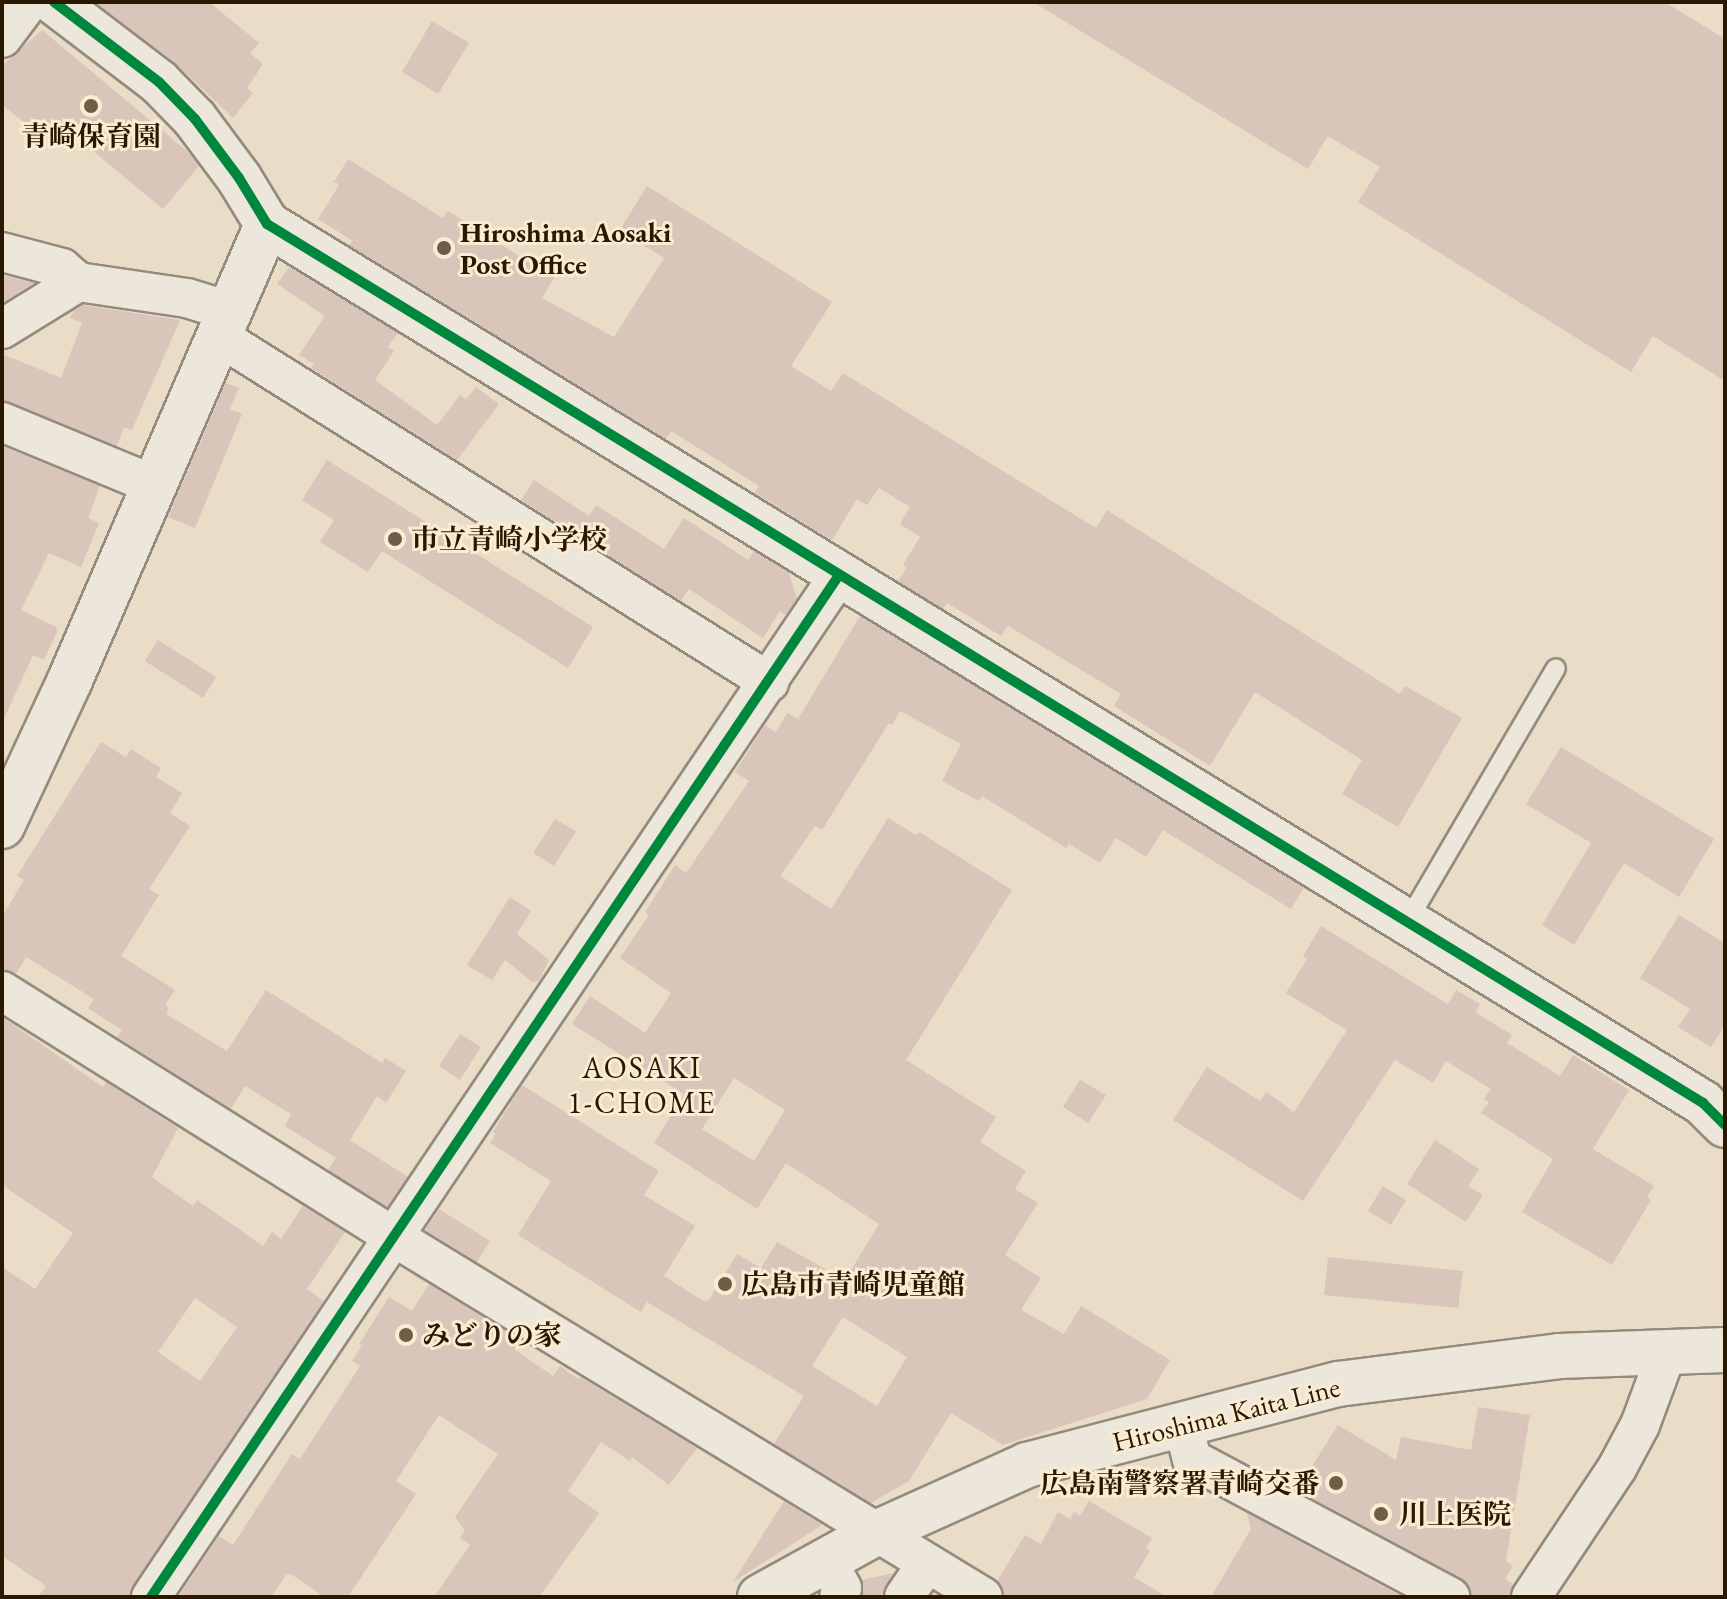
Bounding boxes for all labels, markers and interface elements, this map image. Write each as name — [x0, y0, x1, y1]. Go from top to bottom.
marker: 青崎保育園 — [82, 97, 100, 115]
place label: 青崎保育園 — [21, 119, 161, 153]
place label: Hiroshima Aosaki Post Office — [460, 215, 671, 281]
marker: Hiroshima Aosaki Post Office — [435, 239, 453, 257]
place label: 市立青崎小学校 — [411, 522, 607, 556]
marker: 市立青崎小学校 — [386, 530, 404, 548]
district label: AOSAKI 1-CHOME — [567, 1050, 717, 1120]
place label: 広島市青崎児童館 — [741, 1267, 965, 1301]
marker: 広島市青崎児童館 — [716, 1275, 734, 1293]
place label: みどりの家 — [422, 1318, 562, 1352]
marker: みどりの家 — [397, 1326, 415, 1344]
street label: Hiroshima Kaita Line — [1109, 1369, 1343, 1459]
place label: 広島南警察署青崎交番 — [1040, 1466, 1320, 1500]
marker: 広島南警察署青崎交番 — [1327, 1474, 1345, 1492]
place label: 川上医院 — [1399, 1497, 1511, 1531]
marker: 川上医院 — [1370, 1503, 1392, 1525]

